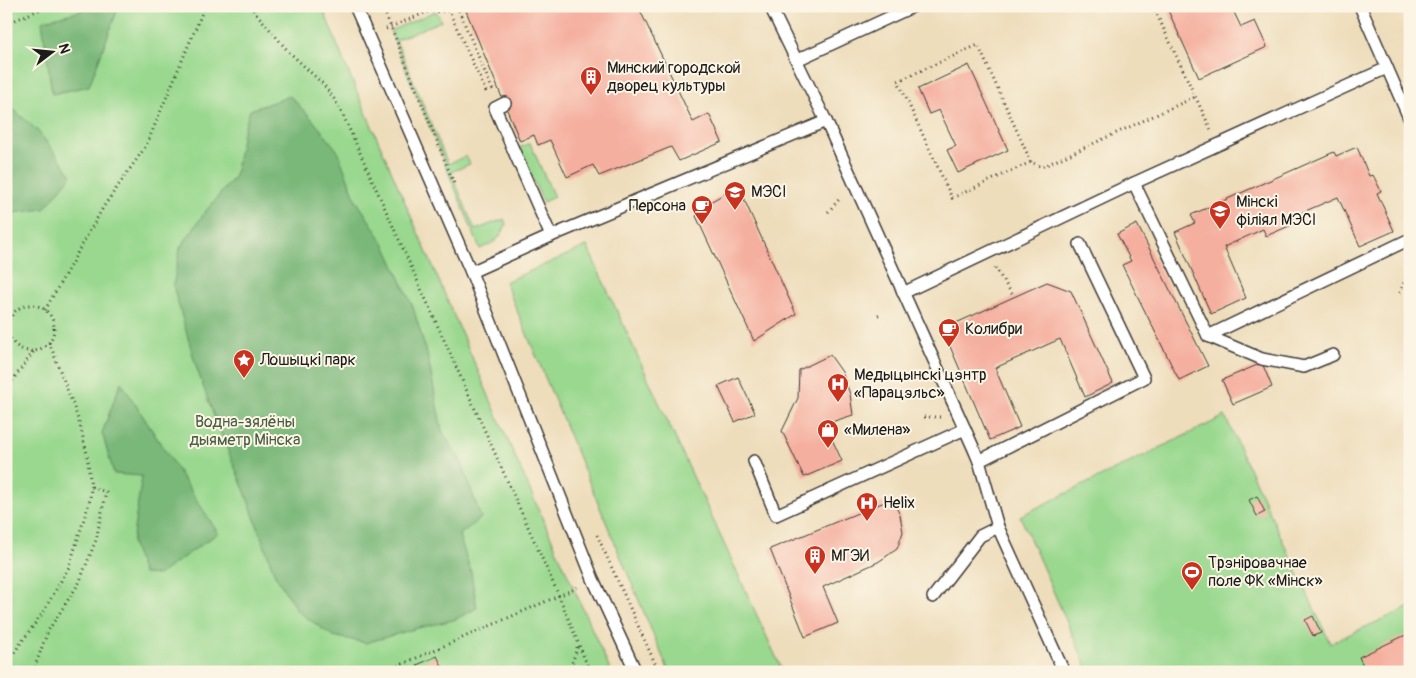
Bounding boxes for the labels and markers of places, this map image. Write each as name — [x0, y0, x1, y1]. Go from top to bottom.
place label: Минский городской дворец культуры — [607, 58, 741, 96]
building icon: Минский городской дворец культуры — [579, 65, 603, 96]
school or university icon: МЭСІ — [723, 180, 747, 211]
place label: МЭСІ — [751, 182, 787, 202]
place label: Мінскі філіял МЭСІ — [1236, 192, 1316, 230]
cafe icon: Персона — [690, 194, 714, 225]
place label: Персона — [629, 196, 686, 216]
school or university icon: Мінскі філіял МЭСІ — [1208, 199, 1232, 230]
cafe icon: Колибри — [937, 317, 961, 348]
place label: Колибри — [965, 319, 1022, 339]
place icon: Лошыцкі парк — [232, 348, 256, 379]
place label: Лошыцкі парк — [259, 350, 356, 370]
place label: Медыцынскі цэнтр «Парацэльс» — [854, 365, 986, 403]
hospital icon: Медыцынскі цэнтр «Парацэльс» — [826, 372, 850, 403]
shop icon: «Милена» — [816, 418, 840, 449]
place label: «Милена» — [844, 420, 910, 440]
hospital icon: Helix — [855, 491, 879, 522]
place label: Helix — [883, 493, 915, 513]
building icon: МГЭИ — [803, 544, 827, 575]
place label: МГЭИ — [831, 546, 870, 566]
place label: Трэніровачнае поле ФК «Мінск» — [1208, 553, 1323, 591]
sports icon: Трэніровачнае поле ФК «Мінск» — [1180, 560, 1204, 591]

